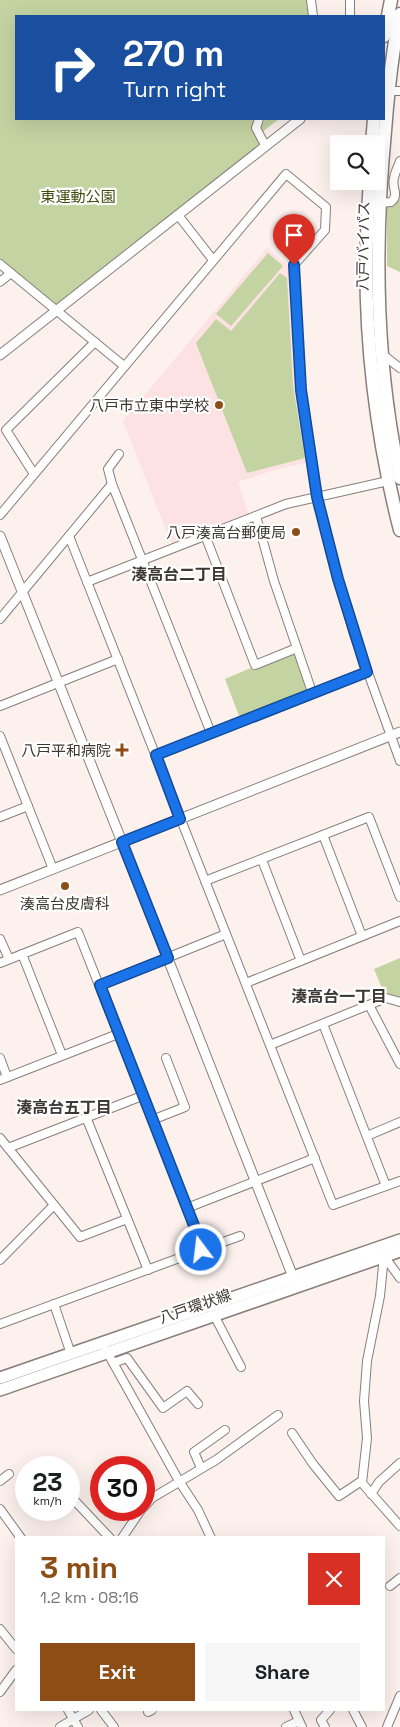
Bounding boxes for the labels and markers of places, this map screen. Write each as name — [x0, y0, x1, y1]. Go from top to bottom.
pin — [273, 214, 315, 265]
place label: 八戸市立東中学校 — [89, 396, 209, 415]
marker: 八戸市立東中学校 — [213, 399, 225, 411]
place label: 八戸湊高台郵便局 — [166, 523, 286, 542]
marker: 八戸湊高台郵便局 — [290, 526, 302, 538]
place label: 八戸平和病院 — [21, 741, 111, 760]
marker: 八戸平和病院 — [115, 743, 129, 757]
marker: 湊高台皮膚科 — [59, 880, 71, 892]
place label: 湊高台皮膚科 — [20, 894, 110, 913]

